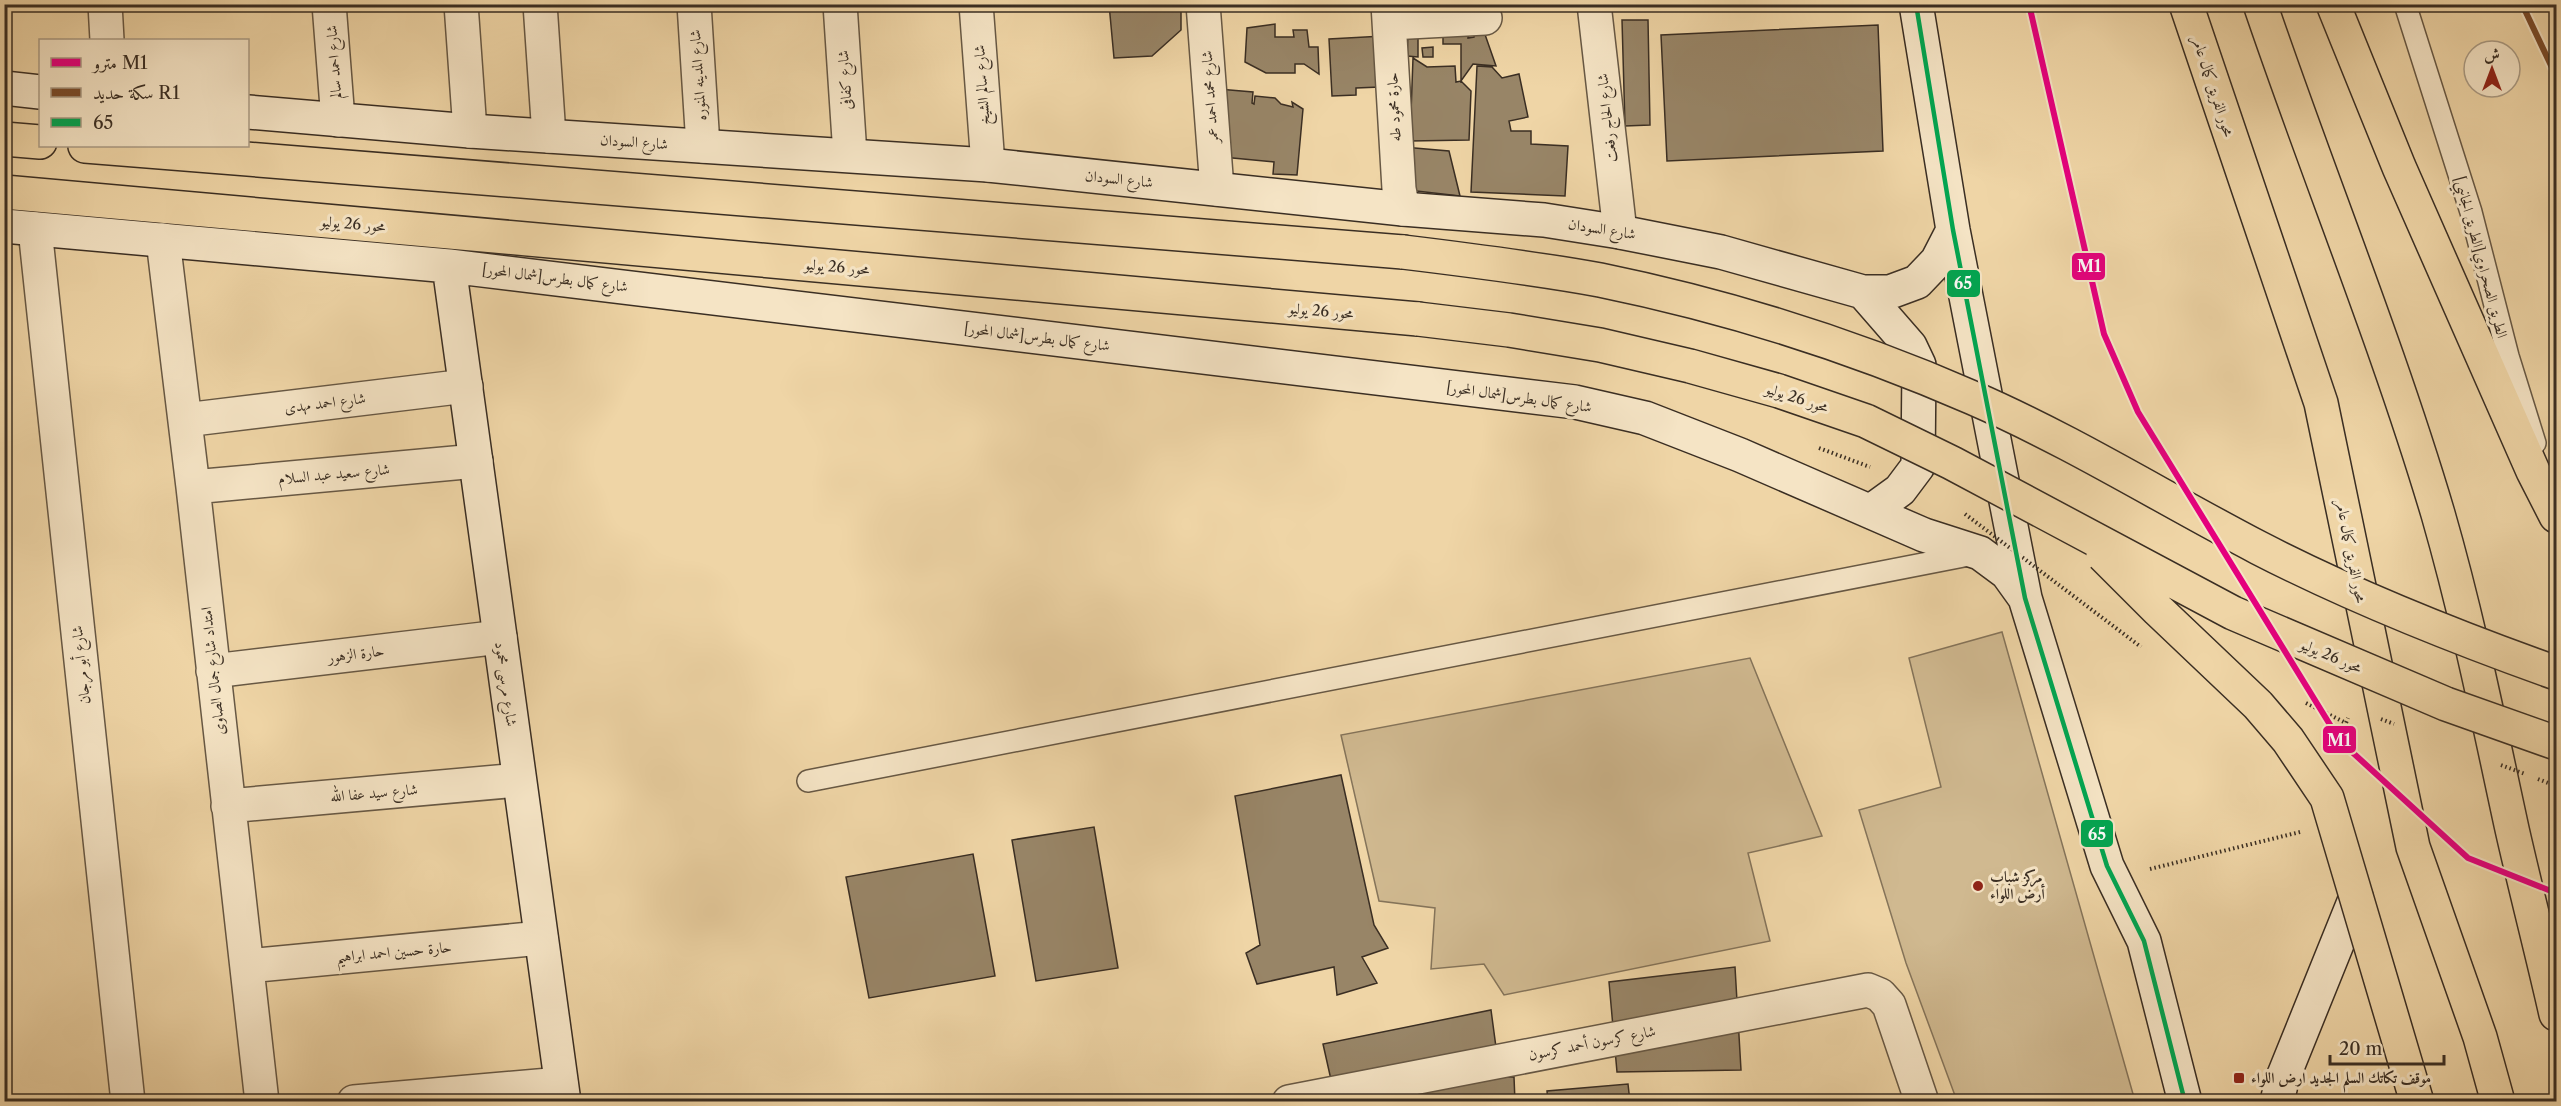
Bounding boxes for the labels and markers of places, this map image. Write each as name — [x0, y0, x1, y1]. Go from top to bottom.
place label: مركز شباب أرض اللواء — [1990, 867, 2045, 904]
marker: مركز شباب أرض اللواء — [1971, 879, 1985, 893]
place label: موقف تكاتك السلم الجديد ارض اللواء — [2251, 1068, 2431, 1093]
marker: موقف تكاتك السلم الجديد ارض اللواء — [2232, 1071, 2246, 1085]

